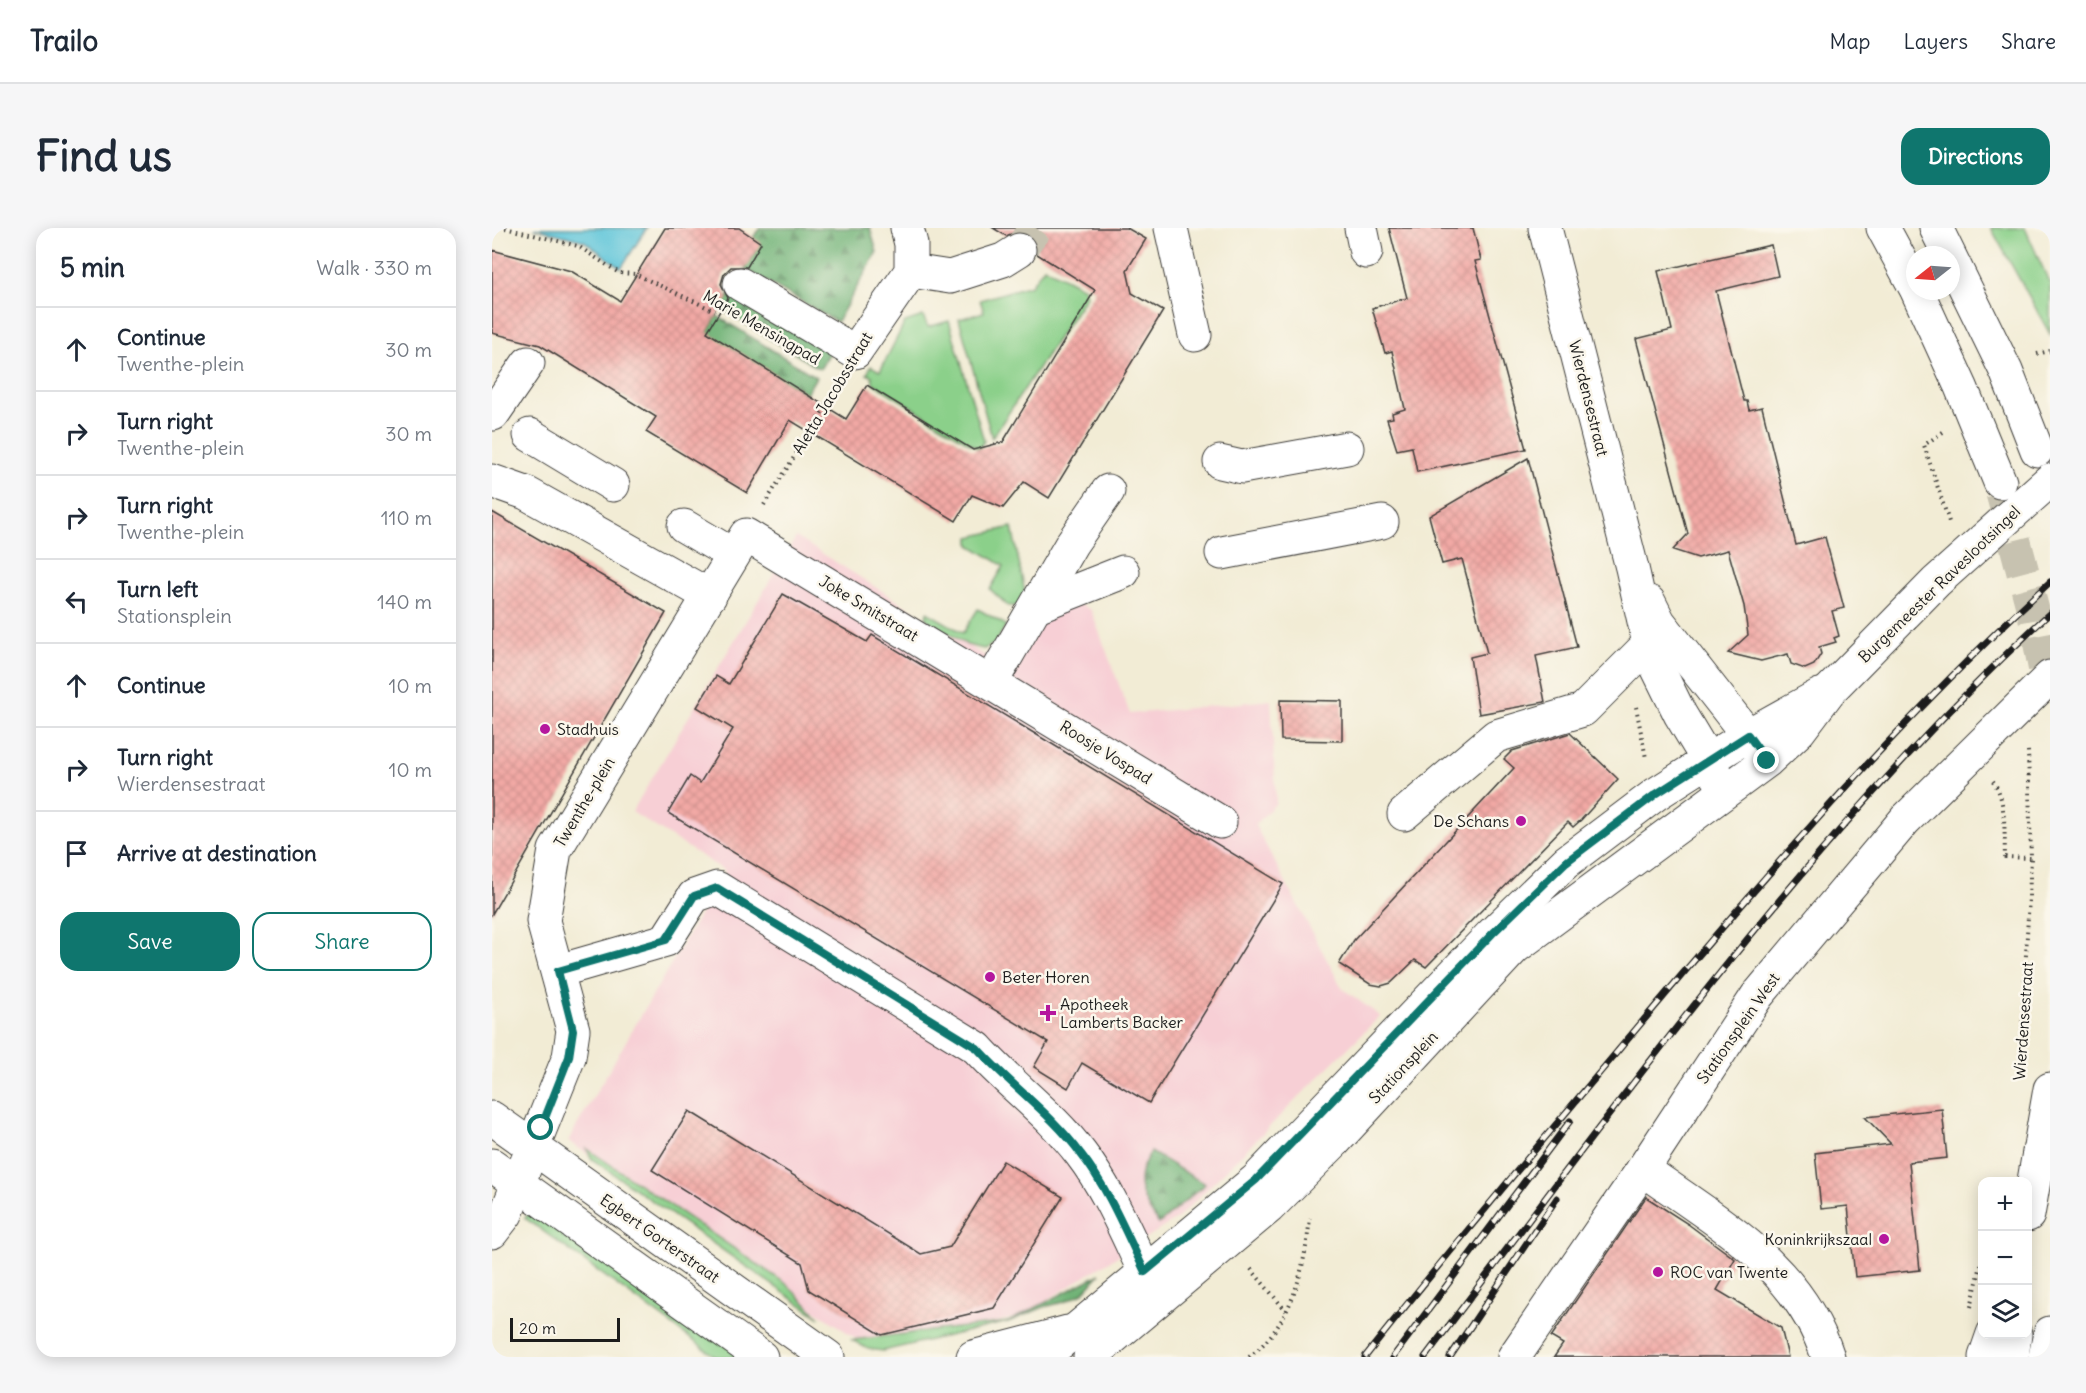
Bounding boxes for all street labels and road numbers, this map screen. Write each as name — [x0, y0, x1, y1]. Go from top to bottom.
street label: Marie Mensingpad — [700, 285, 824, 369]
street label: Aletta Jacobsstraat — [788, 328, 877, 458]
street label: Wierdensestraat — [1565, 338, 1613, 459]
street label: Burgemeester Raveslootsingel — [1854, 501, 2024, 667]
street label: Joke Smitstraat — [816, 571, 923, 646]
street label: Roosje Vospad — [1056, 716, 1156, 788]
street label: Twenthe-plein — [549, 753, 619, 851]
street label: Wierdensestraat — [2009, 960, 2037, 1081]
street label: Stationsplein West — [1692, 968, 1784, 1087]
street label: Stationsplein — [1364, 1027, 1442, 1107]
street label: Egbert Gorterstraat — [596, 1189, 724, 1287]

